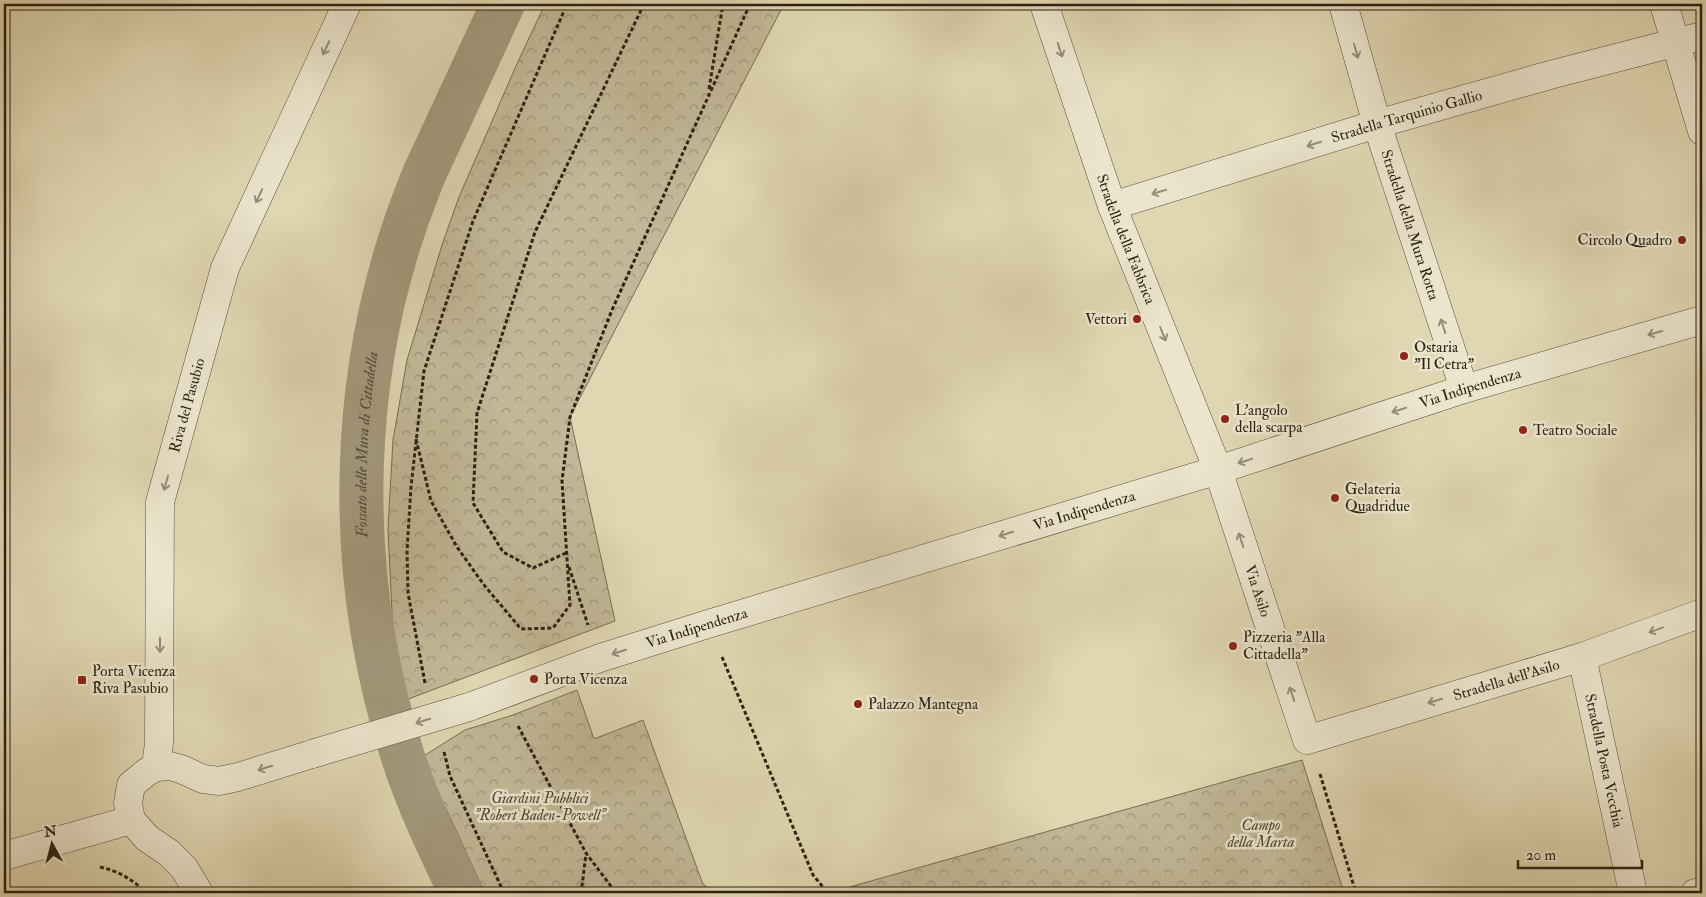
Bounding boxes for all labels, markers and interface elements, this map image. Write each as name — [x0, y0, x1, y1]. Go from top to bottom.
one-way arrow — [321, 40, 331, 55]
one-way arrow — [1055, 42, 1065, 58]
one-way arrow — [1352, 42, 1362, 58]
street label: Stradella Tarquinio Gallio — [1329, 85, 1484, 147]
one-way arrow — [1306, 139, 1322, 149]
street label: Stradella della Mura Rotta — [1377, 147, 1444, 303]
street label: Stradella della Fabbrica — [1092, 172, 1160, 308]
one-way arrow — [1151, 187, 1167, 197]
one-way arrow — [253, 188, 263, 203]
place label: Circolo Quadro — [1578, 231, 1672, 250]
marker: Circolo Quadro — [1676, 234, 1688, 246]
place label: Vettori — [1085, 310, 1127, 329]
marker: Vettori — [1131, 313, 1143, 325]
one-way arrow — [1437, 318, 1447, 334]
one-way arrow — [1159, 326, 1168, 341]
one-way arrow — [1648, 329, 1664, 339]
place label: Ostaria "Il Cetra" — [1414, 338, 1475, 374]
water label: Fossato delle Mura di Cittadella — [351, 350, 383, 539]
marker: Ostaria "Il Cetra" — [1398, 350, 1410, 362]
street label: Riva del Pasubio — [165, 356, 209, 455]
street label: Via Indipendenza — [1417, 363, 1524, 413]
place label: L'angolo della scarpa — [1235, 401, 1303, 438]
one-way arrow — [1392, 406, 1407, 415]
marker: L'angolo della scarpa — [1219, 413, 1231, 425]
place label: Teatro Sociale — [1533, 421, 1617, 440]
marker: Teatro Sociale — [1517, 424, 1529, 436]
one-way arrow — [1238, 457, 1253, 466]
one-way arrow — [160, 474, 170, 490]
place label: Gelateria Quadridue — [1345, 480, 1410, 516]
street label: Via Indipendenza — [1031, 486, 1138, 535]
marker: Gelateria Quadridue — [1329, 492, 1341, 504]
one-way arrow — [998, 529, 1014, 539]
one-way arrow — [1235, 532, 1245, 548]
street label: Via Asilo — [1240, 563, 1275, 619]
street label: Via Indipendenza — [643, 603, 750, 653]
one-way arrow — [1649, 626, 1665, 635]
place label: Pizzeria "Alla Cittadella" — [1243, 628, 1326, 664]
one-way arrow — [155, 636, 165, 652]
marker: Pizzeria "Alla Cittadella" — [1227, 640, 1239, 652]
one-way arrow — [612, 647, 628, 657]
street label: Stradella dell'Asilo — [1451, 655, 1562, 705]
place label: Porta Vicenza Riva Pasubio — [92, 662, 176, 698]
place label: Porta Vicenza — [544, 670, 628, 689]
marker: Porta Vicenza — [528, 673, 540, 685]
marker: Porta Vicenza Riva Pasubio — [76, 674, 88, 686]
one-way arrow — [1286, 686, 1296, 702]
street label: Stradella Posta Vecchia — [1581, 692, 1628, 830]
place label: Palazzo Mantegna — [868, 695, 979, 714]
one-way arrow — [1428, 697, 1444, 707]
marker: Palazzo Mantegna — [852, 698, 864, 710]
one-way arrow — [415, 716, 431, 726]
one-way arrow — [258, 764, 274, 774]
park label: Giardini Pubblici "Robert Baden-Powell" — [475, 789, 607, 825]
park label: Campo della Marta — [1227, 816, 1294, 852]
north arrow — [28, 820, 78, 870]
text: N — [42, 822, 58, 841]
scale bar — [1518, 837, 1642, 869]
text: 20 m — [1526, 846, 1556, 865]

